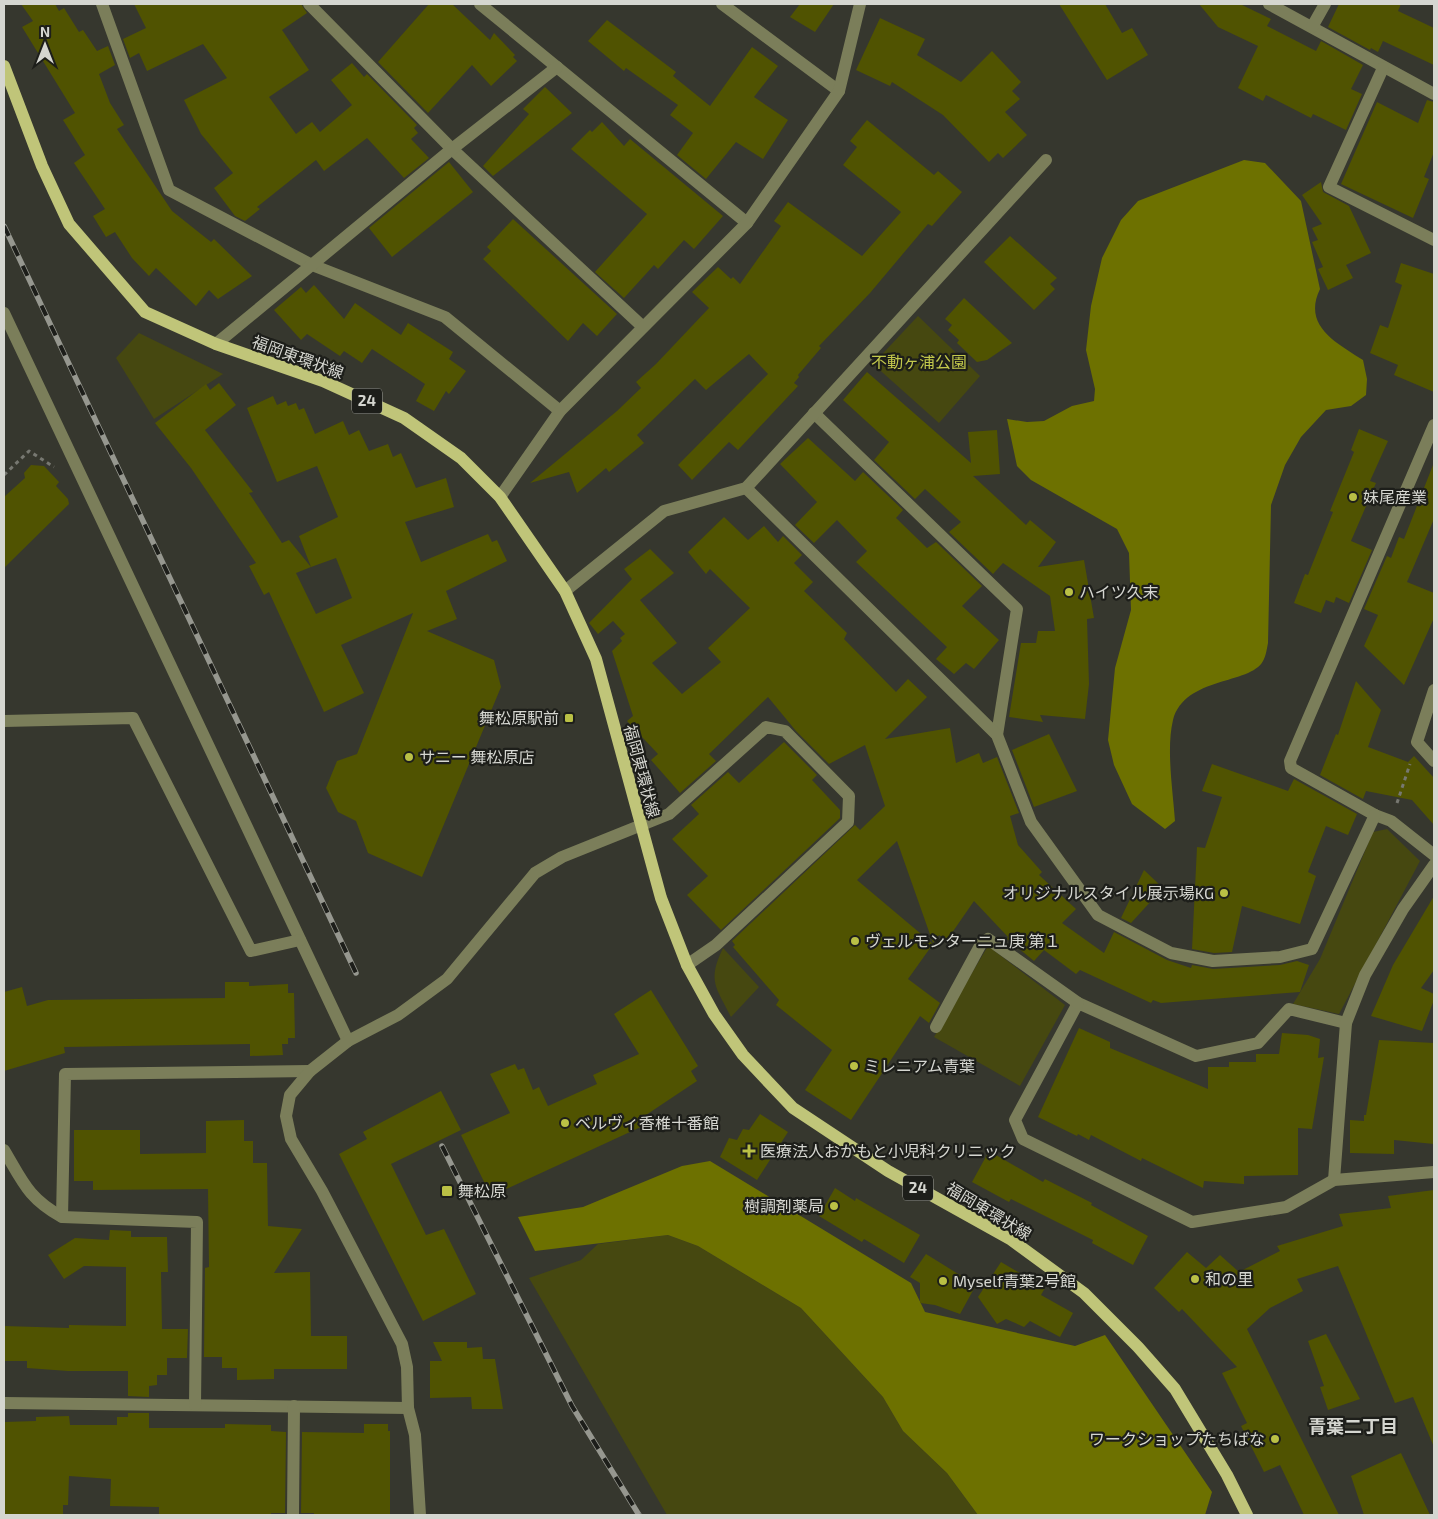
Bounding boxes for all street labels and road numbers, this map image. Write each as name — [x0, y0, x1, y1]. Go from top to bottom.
street label: 福岡東環状線 — [250, 331, 347, 382]
road number: 24 — [352, 388, 382, 414]
street label: 福岡東環状線 — [621, 722, 664, 820]
road number: 24 — [903, 1176, 933, 1200]
street label: 福岡東環状線 — [943, 1178, 1035, 1243]

